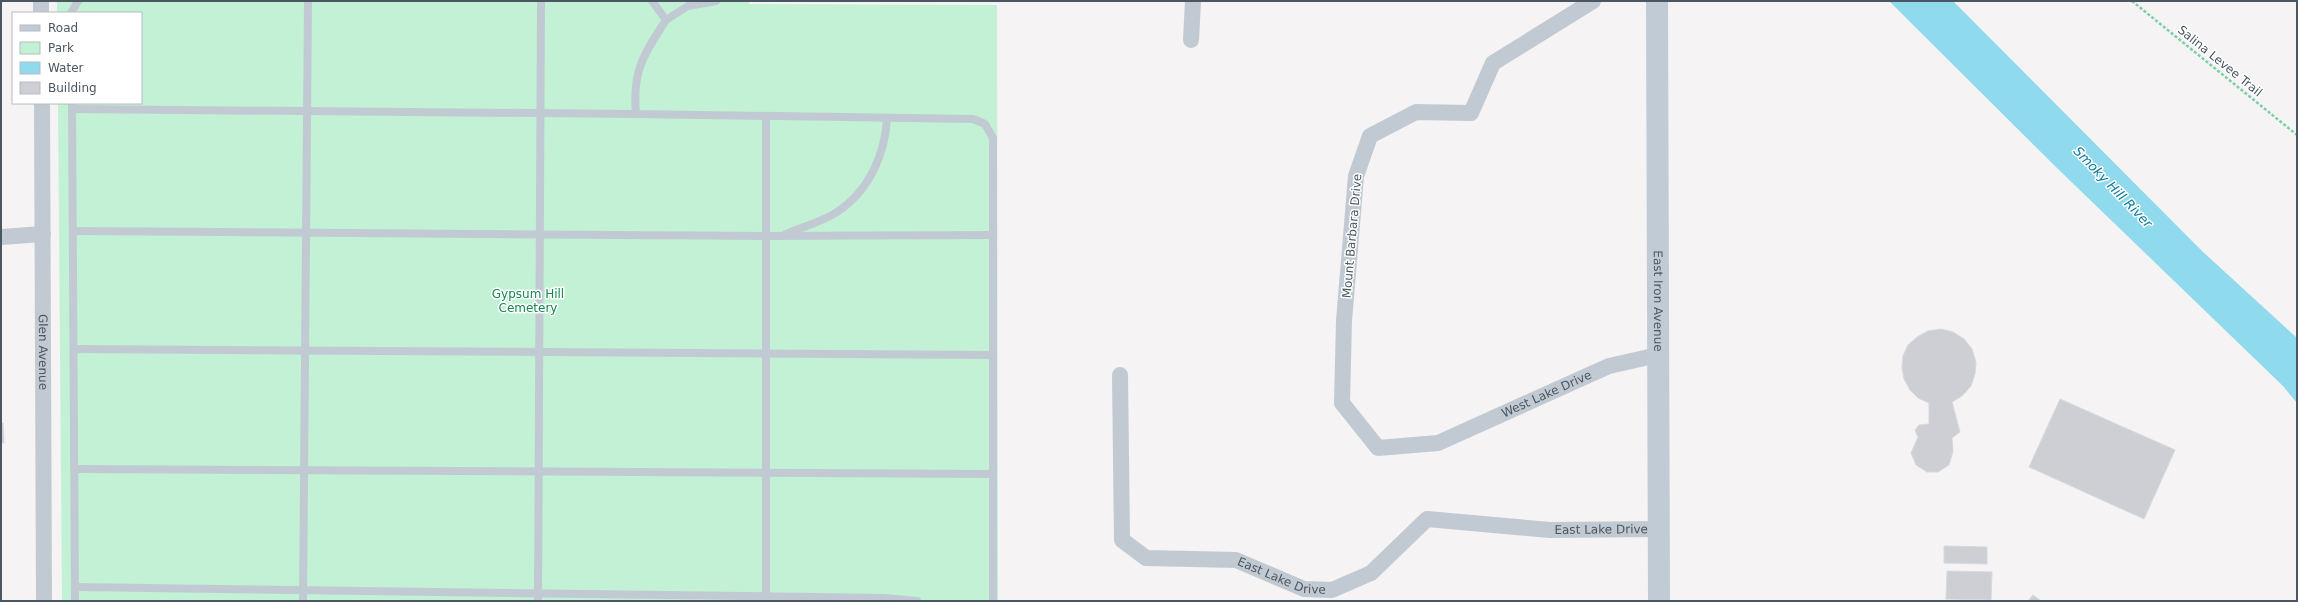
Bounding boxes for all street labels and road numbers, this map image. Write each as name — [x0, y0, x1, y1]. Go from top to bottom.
street label: Salina Levee Trail — [2175, 23, 2265, 99]
street label: Mount Barbara Drive — [1340, 173, 1364, 299]
street label: East Iron Avenue — [1651, 250, 1665, 352]
street label: Glen Avenue — [36, 314, 50, 390]
street label: West Lake Drive — [1499, 368, 1594, 420]
street label: East Lake Drive — [1554, 522, 1648, 537]
street label: East Lake Drive — [1235, 554, 1326, 597]

